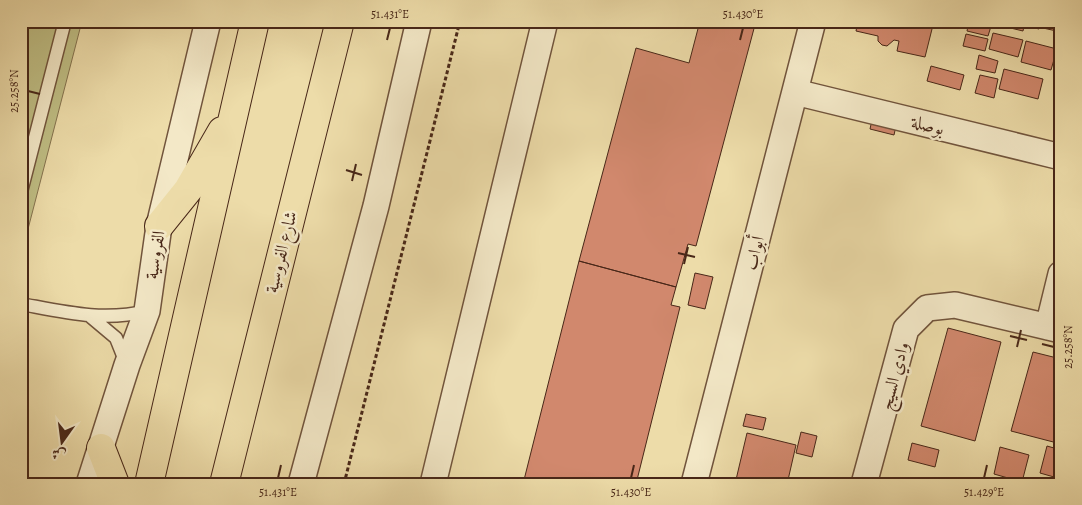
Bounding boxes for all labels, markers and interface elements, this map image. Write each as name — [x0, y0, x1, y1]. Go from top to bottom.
text: 51.431°E — [371, 6, 409, 22]
text: 51.430°E — [723, 6, 763, 22]
text: 25.258°N — [6, 69, 22, 113]
street label: بوصلة — [908, 109, 947, 141]
street label: شارع الفروسية — [259, 209, 306, 296]
street label: الفروسية — [139, 229, 171, 281]
street label: أبواب — [737, 232, 770, 273]
text: 25.258°N — [1060, 325, 1076, 369]
street label: وادي السيج — [873, 339, 918, 414]
north arrow — [38, 418, 88, 468]
text: ش — [50, 443, 68, 465]
text: 51.431°E — [259, 484, 297, 500]
text: 51.430°E — [611, 484, 651, 500]
text: 51.429°E — [964, 484, 1004, 500]

